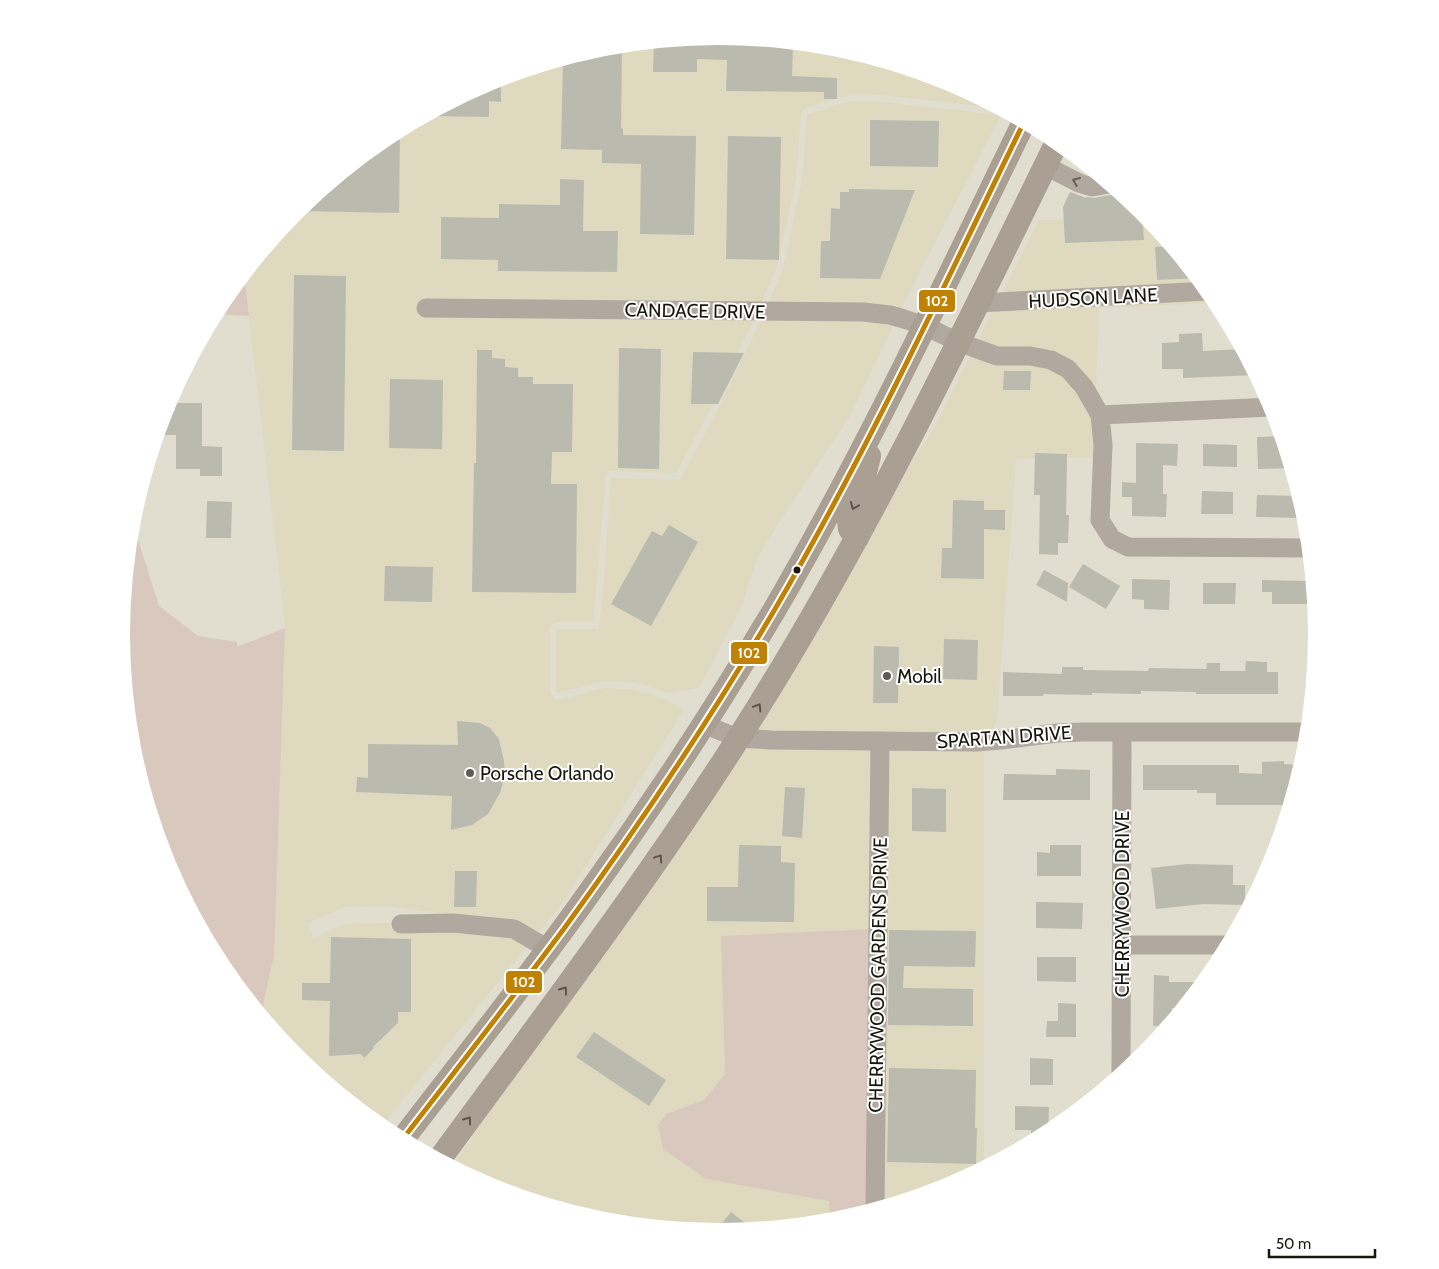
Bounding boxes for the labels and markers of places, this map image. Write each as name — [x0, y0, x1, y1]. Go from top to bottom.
unlabelled marker — [792, 565, 802, 575]
place label: Mobil — [897, 665, 942, 688]
marker: Mobil — [881, 670, 893, 682]
place label: Porsche Orlando — [480, 762, 614, 785]
marker: Porsche Orlando — [464, 767, 476, 779]

